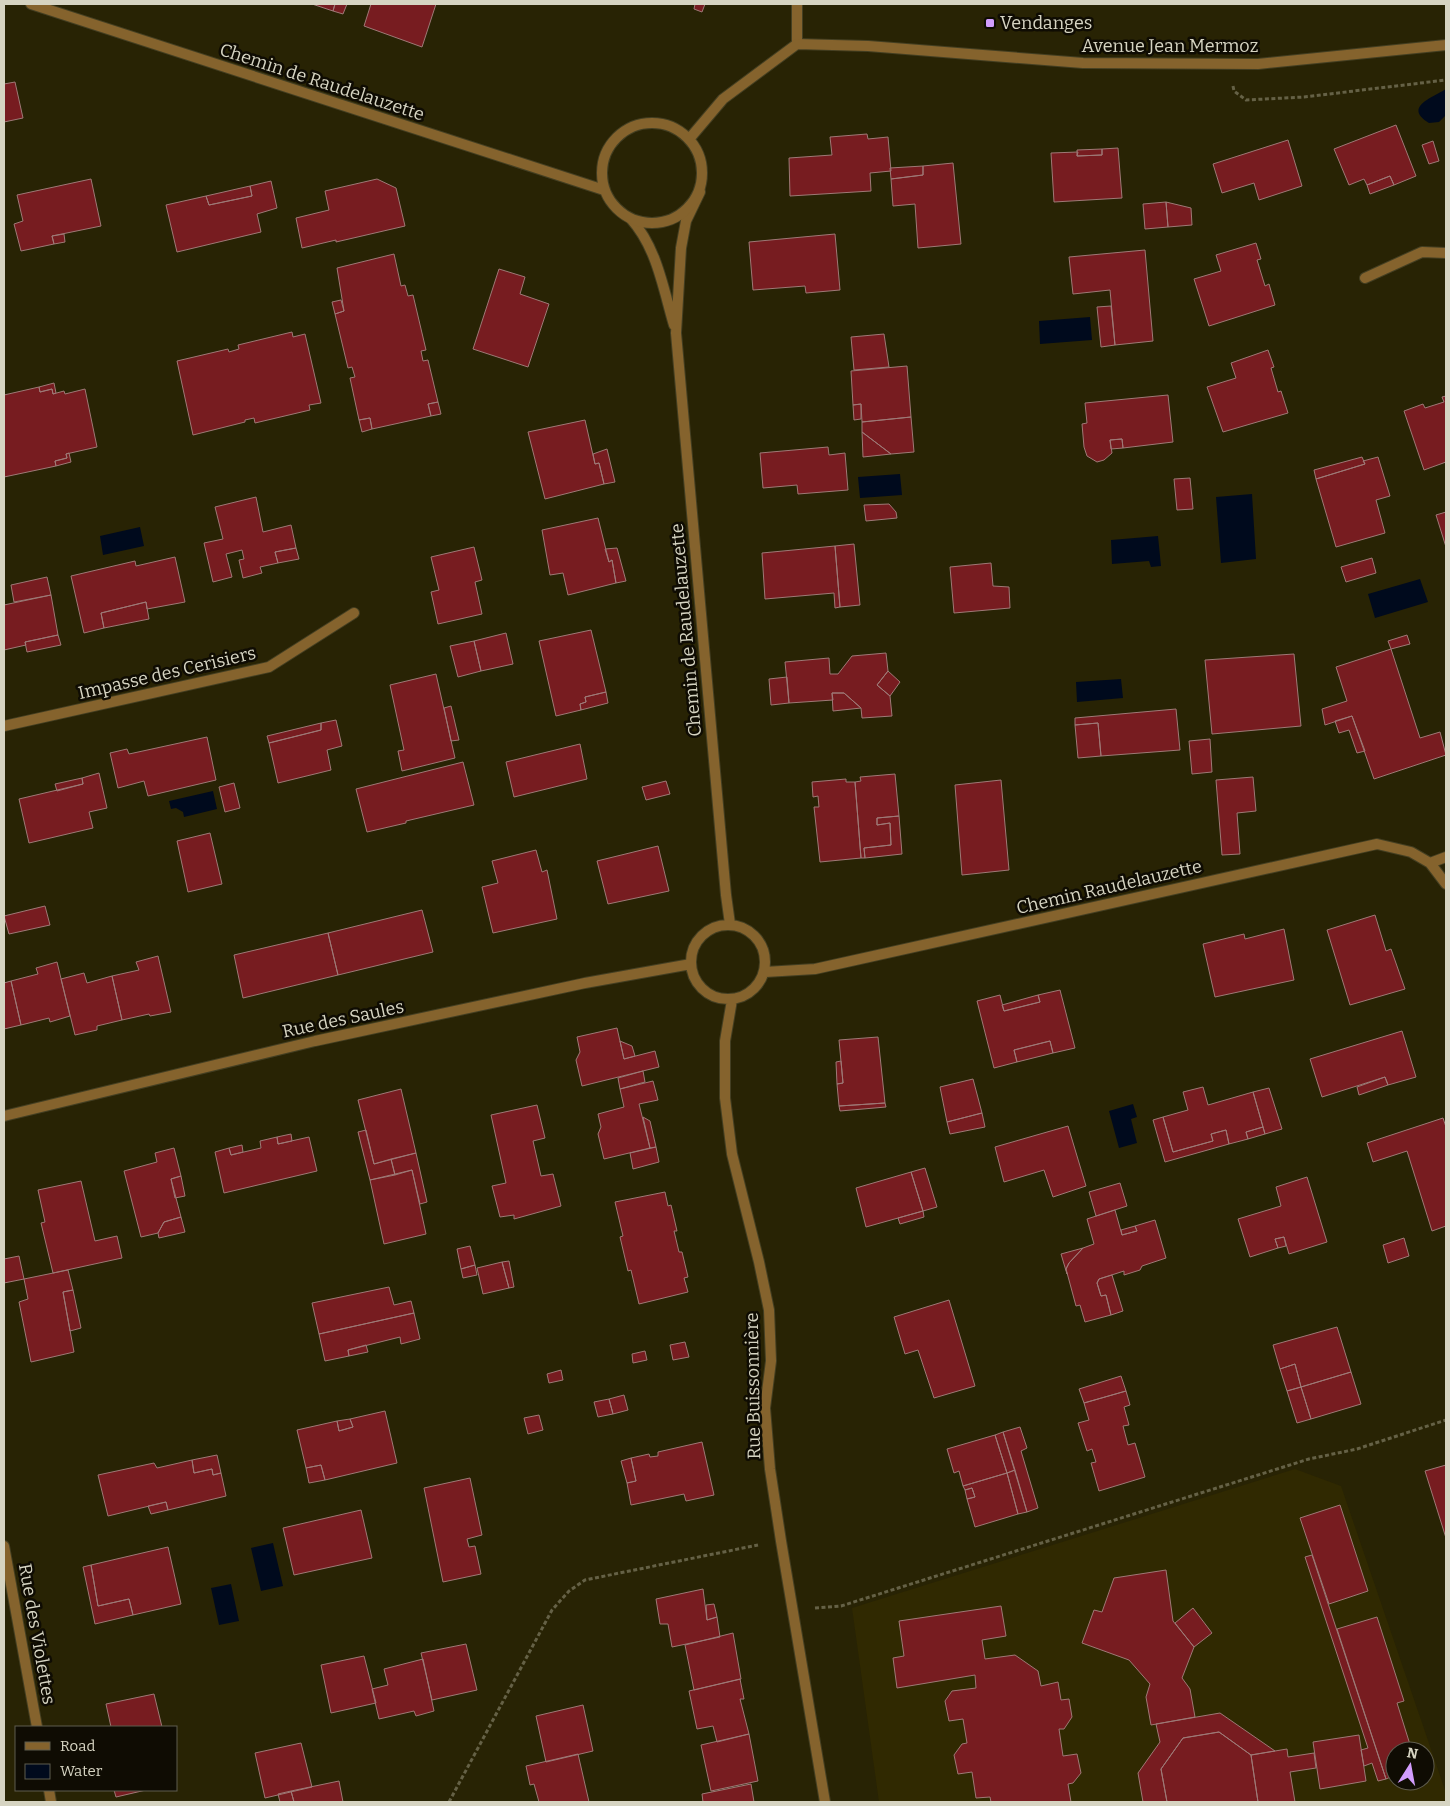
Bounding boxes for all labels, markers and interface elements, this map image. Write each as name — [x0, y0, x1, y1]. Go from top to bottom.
place label: Vendanges — [1000, 12, 1092, 34]
marker: Vendanges — [984, 17, 996, 29]
street label: Avenue Jean Mermoz — [1082, 35, 1258, 57]
street label: Chemin de Raudelauzette — [217, 39, 427, 125]
street label: Chemin de Raudelauzette — [666, 523, 706, 737]
street label: Impasse des Cerisiers — [76, 642, 258, 704]
street label: Chemin Raudelauzette — [1014, 855, 1204, 919]
street label: Rue des Saules — [280, 995, 406, 1043]
street label: Rue Buissonnière — [741, 1312, 765, 1460]
street label: Rue des Violettes — [14, 1562, 60, 1706]
legend — [15, 1726, 178, 1791]
text: Road — [60, 1737, 95, 1755]
north arrow — [1385, 1741, 1435, 1791]
text: N — [1405, 1744, 1419, 1763]
text: Water — [60, 1762, 103, 1780]

